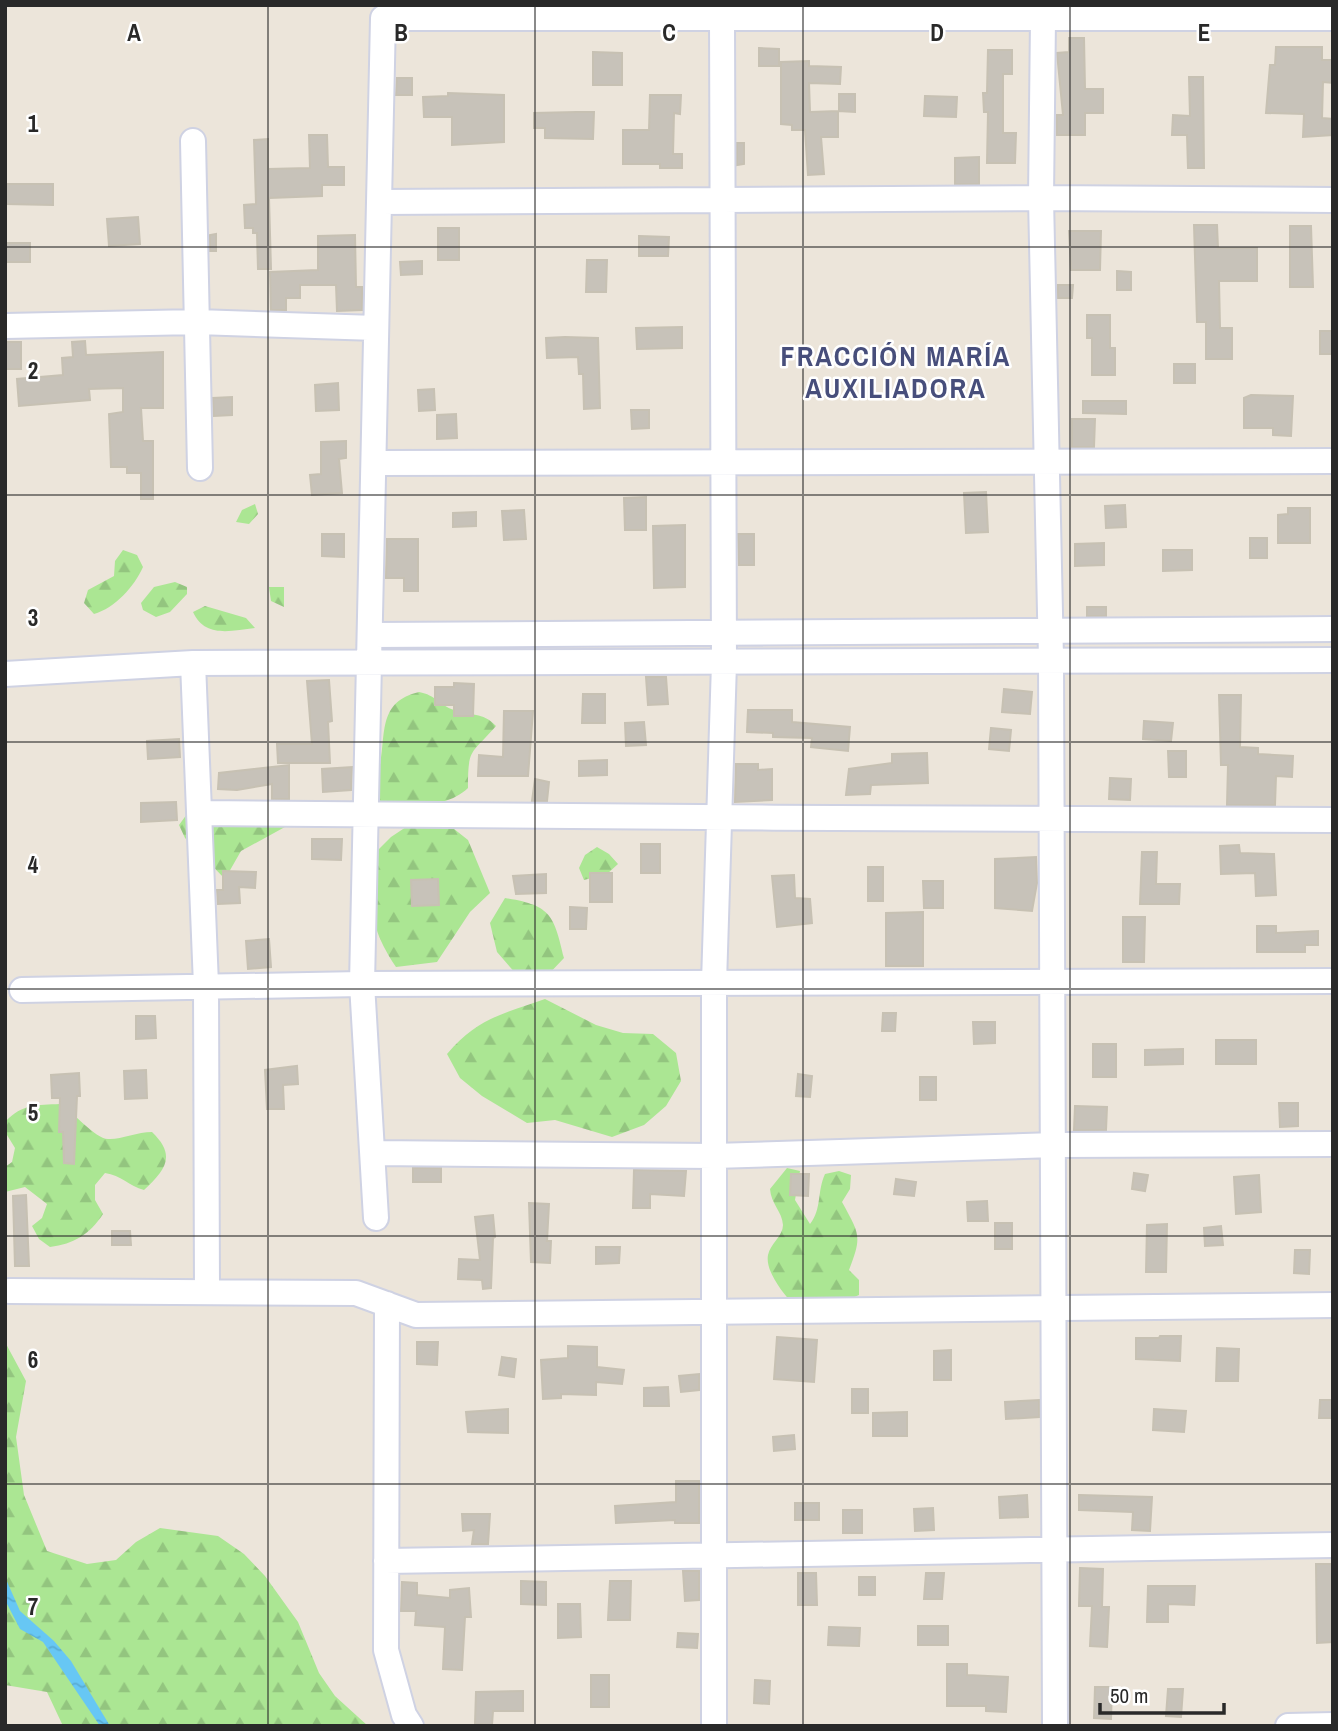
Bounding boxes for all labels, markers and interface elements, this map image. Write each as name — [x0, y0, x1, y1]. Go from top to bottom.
text: A — [127, 17, 141, 48]
text: B — [394, 17, 408, 48]
text: C — [662, 17, 676, 48]
text: D — [930, 17, 944, 48]
text: E — [1198, 17, 1210, 48]
text: 1 — [28, 108, 39, 139]
district label: FRACCIÓN MARÍA AUXILIADORA — [781, 337, 1011, 407]
text: 2 — [28, 355, 38, 386]
text: 3 — [28, 602, 38, 633]
text: 4 — [28, 849, 39, 880]
text: 5 — [28, 1097, 38, 1128]
text: 6 — [28, 1344, 38, 1375]
text: 7 — [28, 1591, 38, 1622]
scale bar — [1100, 1672, 1224, 1716]
text: 50 m — [1110, 1681, 1148, 1710]

